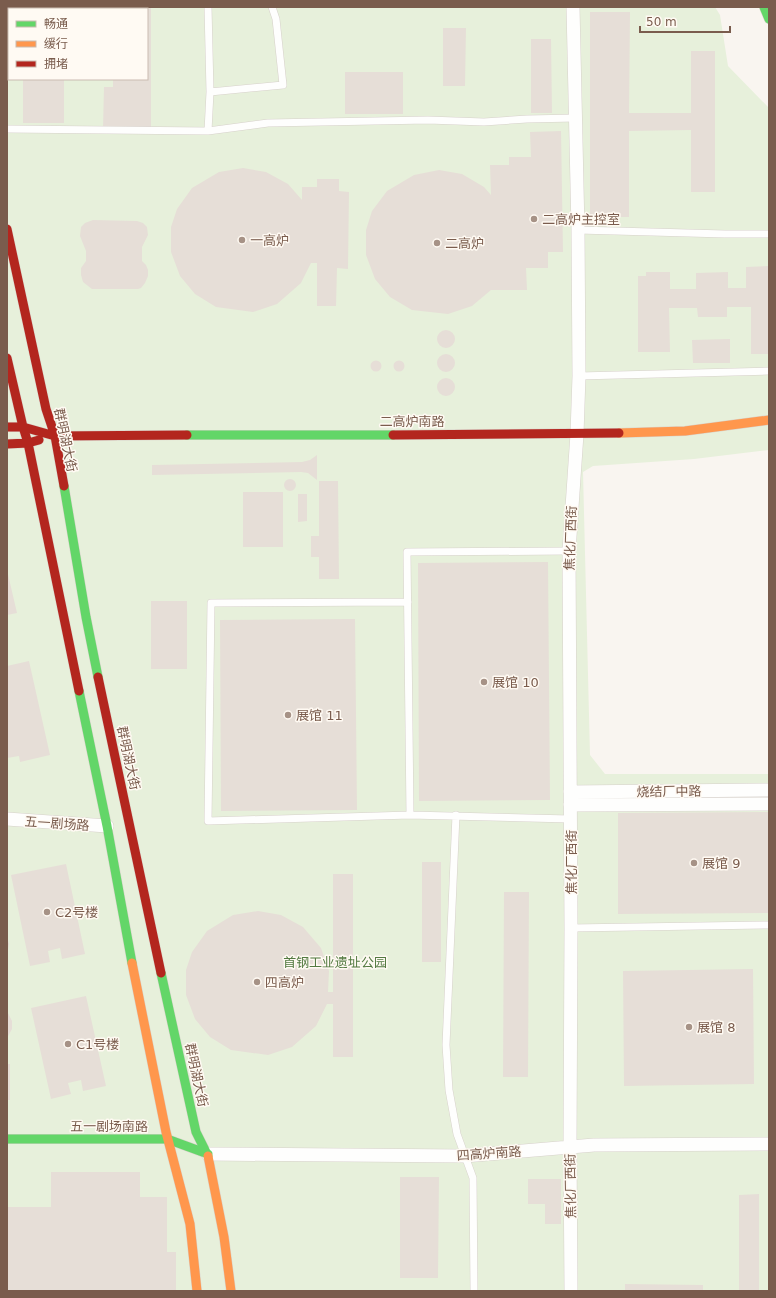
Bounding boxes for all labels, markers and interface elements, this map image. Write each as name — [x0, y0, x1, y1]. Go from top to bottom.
legend — [8, 8, 148, 80]
scale bar — [640, 8, 730, 34]
text: 50 m — [646, 15, 677, 29]
text: 畅通 — [44, 17, 68, 31]
text: 缓行 — [44, 37, 68, 51]
text: 拥堵 — [44, 57, 68, 71]
place label: 二高炉主控室 — [542, 212, 620, 227]
marker: 二高炉主控室 — [529, 214, 539, 224]
place label: 一高炉 — [250, 233, 289, 248]
marker: 一高炉 — [237, 235, 247, 245]
place label: 二高炉 — [445, 236, 484, 251]
marker: 二高炉 — [432, 238, 442, 248]
street label: 群明湖大街 — [51, 407, 80, 473]
street label: 二高炉南路 — [379, 414, 445, 429]
street label: 焦化厂西街 — [562, 505, 579, 571]
place label: 展馆 10 — [492, 675, 539, 690]
marker: 展馆 10 — [479, 677, 489, 687]
place label: 展馆 11 — [296, 708, 343, 723]
marker: 展馆 11 — [283, 710, 293, 720]
street label: 群明湖大街 — [114, 725, 143, 791]
street label: 烧结厂中路 — [636, 783, 702, 800]
street label: 五一剧场路 — [24, 814, 90, 833]
street label: 焦化厂西街 — [564, 829, 579, 895]
place label: 展馆 9 — [702, 856, 740, 871]
marker: 展馆 9 — [689, 858, 699, 868]
place label: C2号楼 — [55, 905, 98, 920]
marker: C2号楼 — [42, 907, 52, 917]
park label: 首钢工业遗址公园 — [283, 955, 387, 970]
place label: 四高炉 — [265, 975, 304, 990]
marker: 四高炉 — [252, 977, 262, 987]
place label: 展馆 8 — [697, 1020, 735, 1035]
marker: 展馆 8 — [684, 1022, 694, 1032]
place label: C1号楼 — [76, 1037, 119, 1052]
marker: C1号楼 — [63, 1039, 73, 1049]
street label: 群明湖大街 — [182, 1042, 211, 1108]
street label: 五一剧场南路 — [70, 1119, 148, 1134]
street label: 四高炉南路 — [456, 1144, 522, 1163]
street label: 焦化厂西街 — [562, 1153, 579, 1219]

